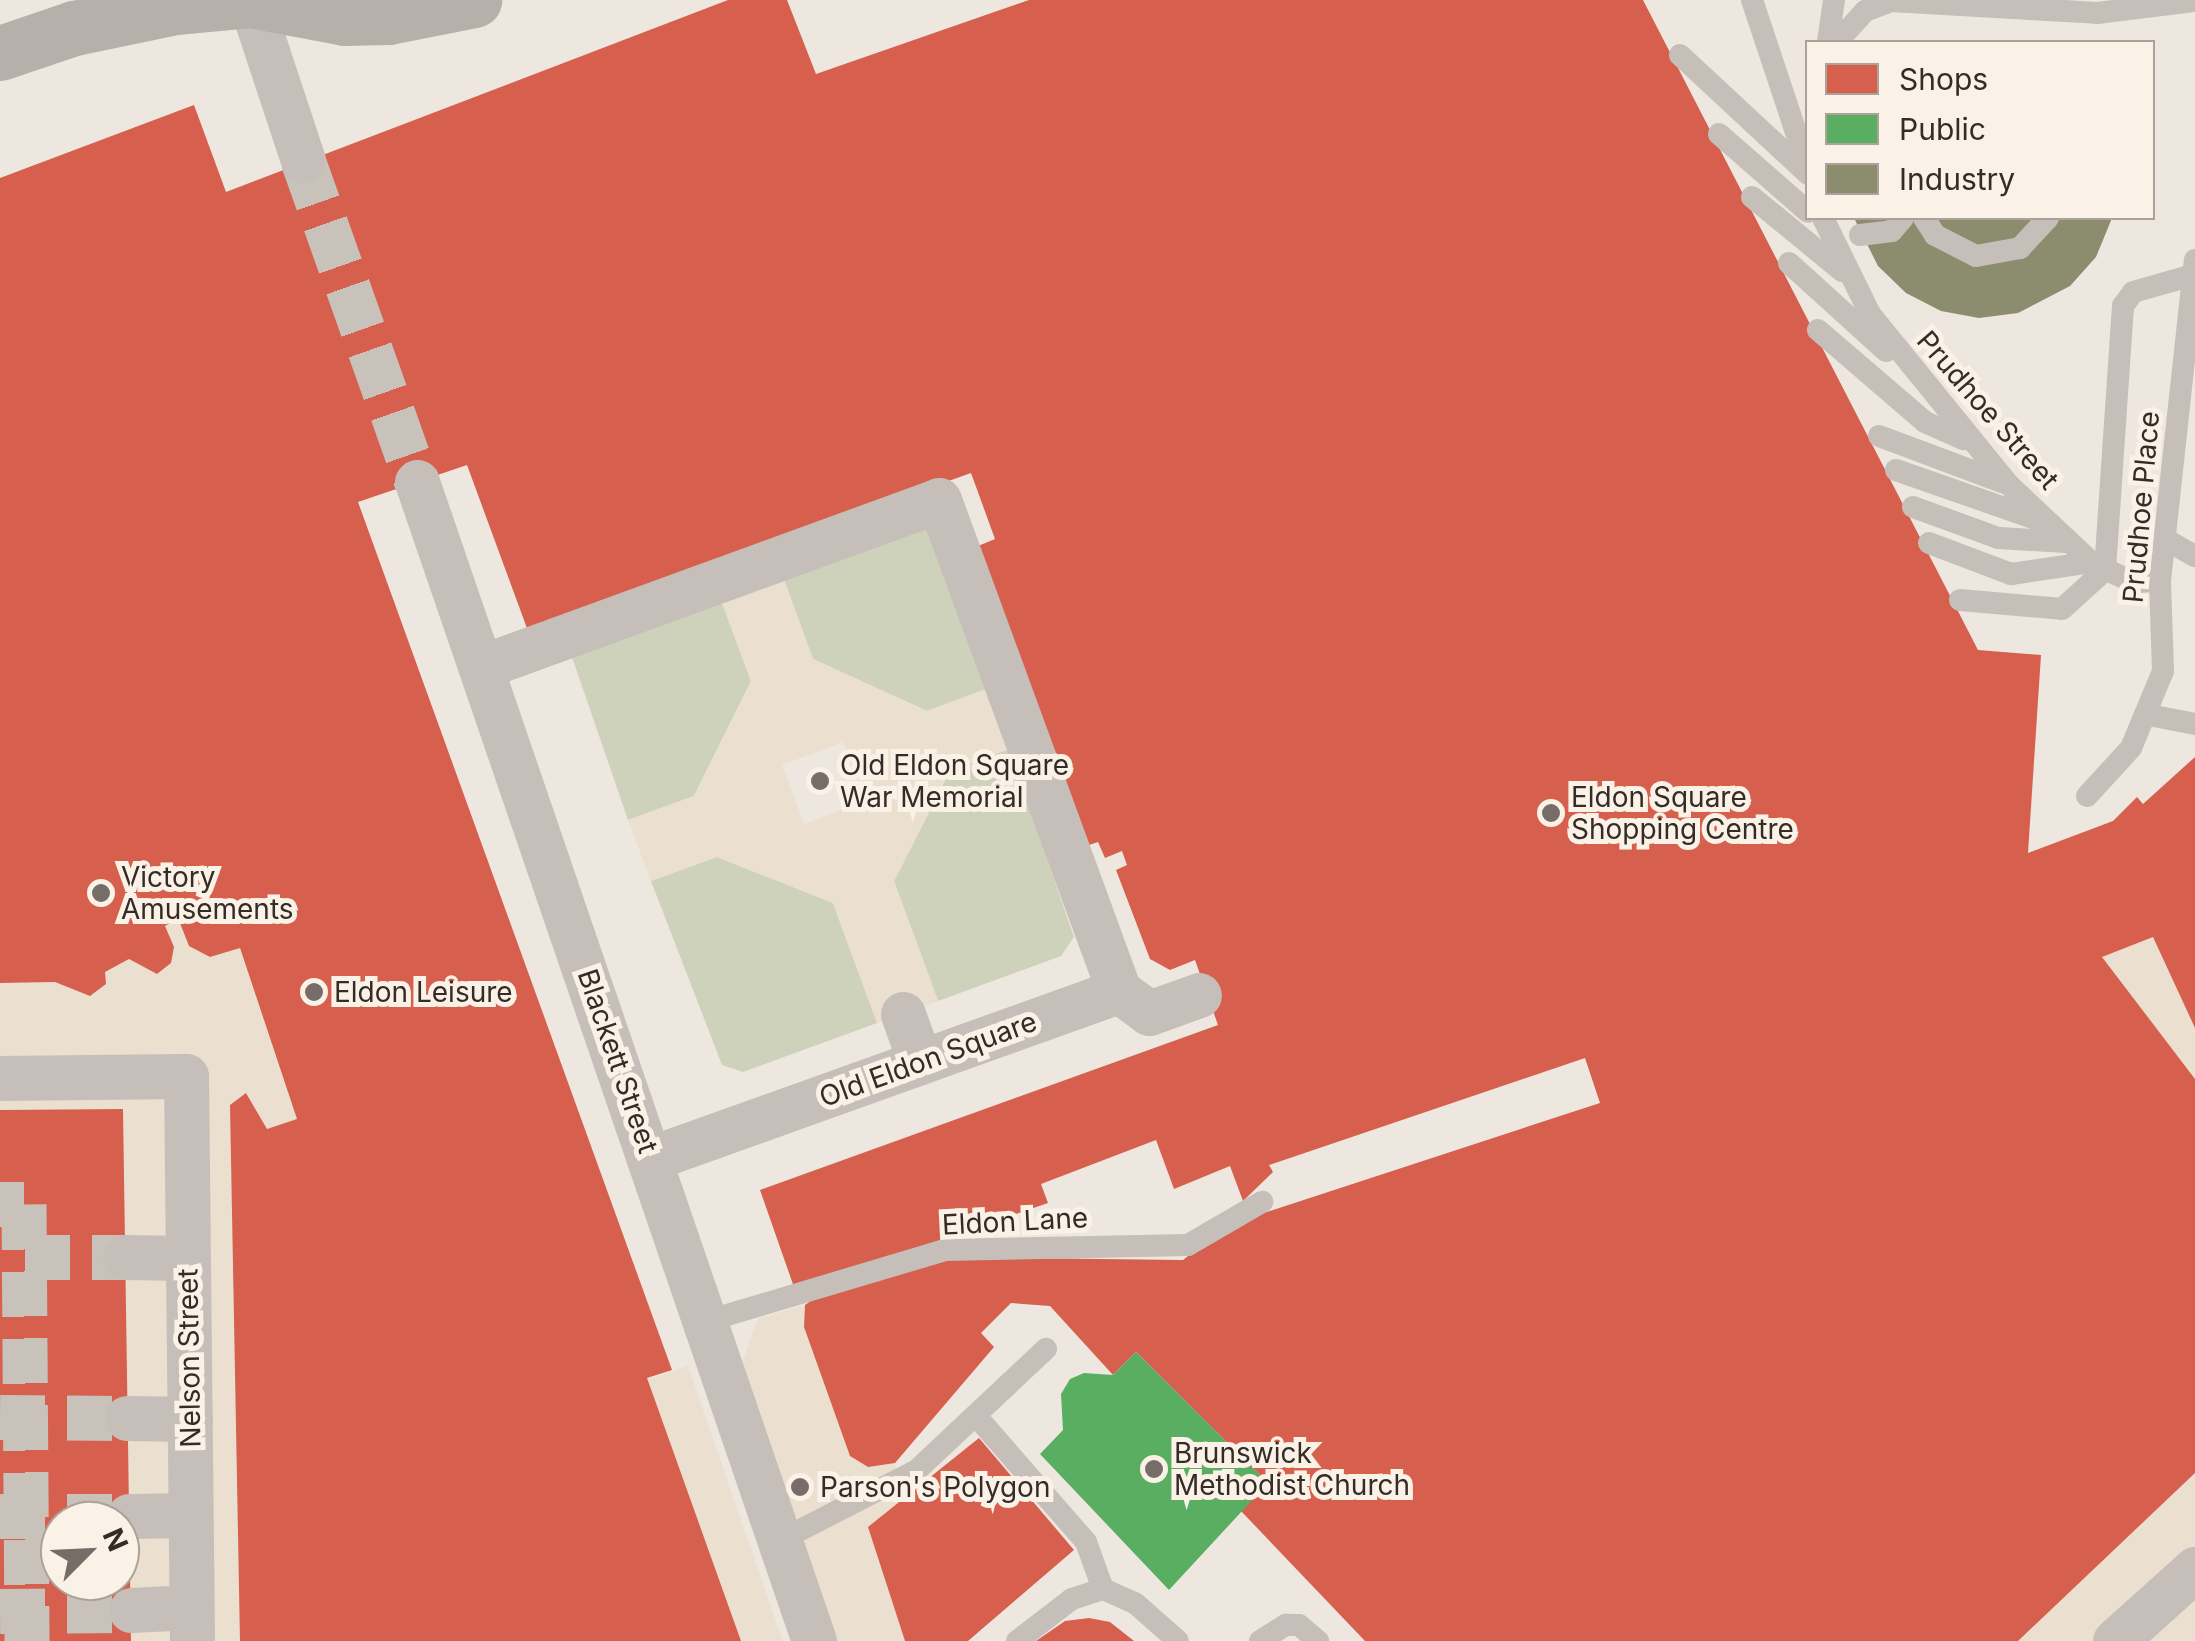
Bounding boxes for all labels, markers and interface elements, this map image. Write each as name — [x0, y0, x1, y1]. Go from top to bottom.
legend — [1805, 40, 2155, 220]
text: Shops — [1899, 61, 1988, 97]
text: Public — [1899, 111, 1986, 147]
text: Industry — [1899, 161, 2015, 197]
street label: Prudhoe Street — [1910, 324, 2066, 496]
street label: Prudhoe Place — [2116, 410, 2166, 604]
place label: Old Eldon Square War Memorial — [840, 748, 1069, 814]
marker: Old Eldon Square War Memorial — [809, 770, 831, 792]
place label: Eldon Square Shopping Centre — [1571, 780, 1794, 846]
marker: Eldon Square Shopping Centre — [1540, 802, 1562, 824]
place label: Victory Amusements — [121, 860, 294, 926]
marker: Victory Amusements — [90, 882, 112, 904]
street label: Blackett Street — [571, 965, 665, 1157]
place label: Eldon Leisure — [334, 975, 513, 1009]
marker: Eldon Leisure — [303, 981, 325, 1003]
street label: Old Eldon Square — [815, 1004, 1041, 1114]
street label: Eldon Lane — [941, 1200, 1089, 1242]
street label: Nelson Street — [171, 1268, 207, 1448]
place label: Brunswick Methodist Church — [1174, 1436, 1410, 1502]
marker: Brunswick Methodist Church — [1143, 1458, 1165, 1480]
place label: Parson's Polygon — [820, 1470, 1050, 1504]
marker: Parson's Polygon — [789, 1476, 811, 1498]
north arrow — [40, 1501, 140, 1601]
text: N — [96, 1523, 135, 1556]

